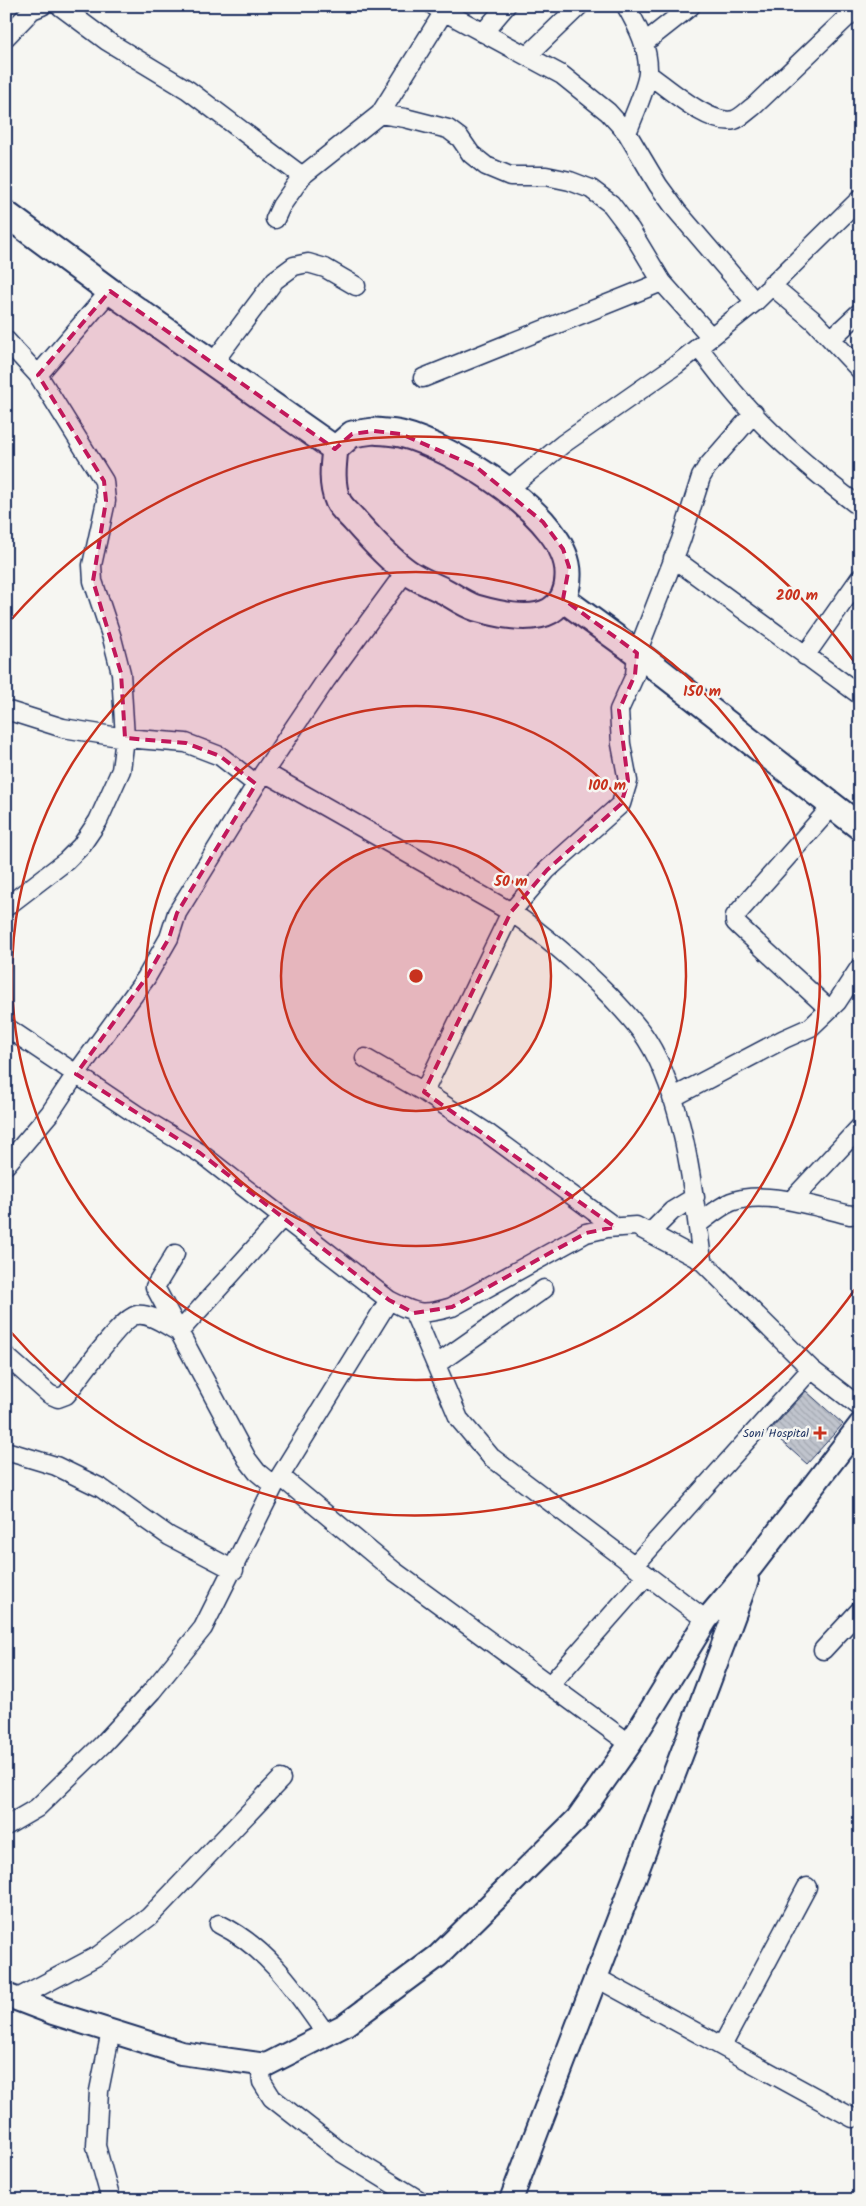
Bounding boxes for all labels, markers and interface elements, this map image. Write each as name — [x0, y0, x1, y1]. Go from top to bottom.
text: 200 m — [776, 584, 818, 608]
text: 150 m — [683, 680, 721, 704]
text: 100 m — [588, 774, 626, 798]
text: 50 m — [493, 870, 528, 894]
centre of rings — [407, 967, 425, 985]
place label: Soni Hospital — [743, 1424, 809, 1443]
marker: Soni Hospital — [813, 1426, 827, 1440]

